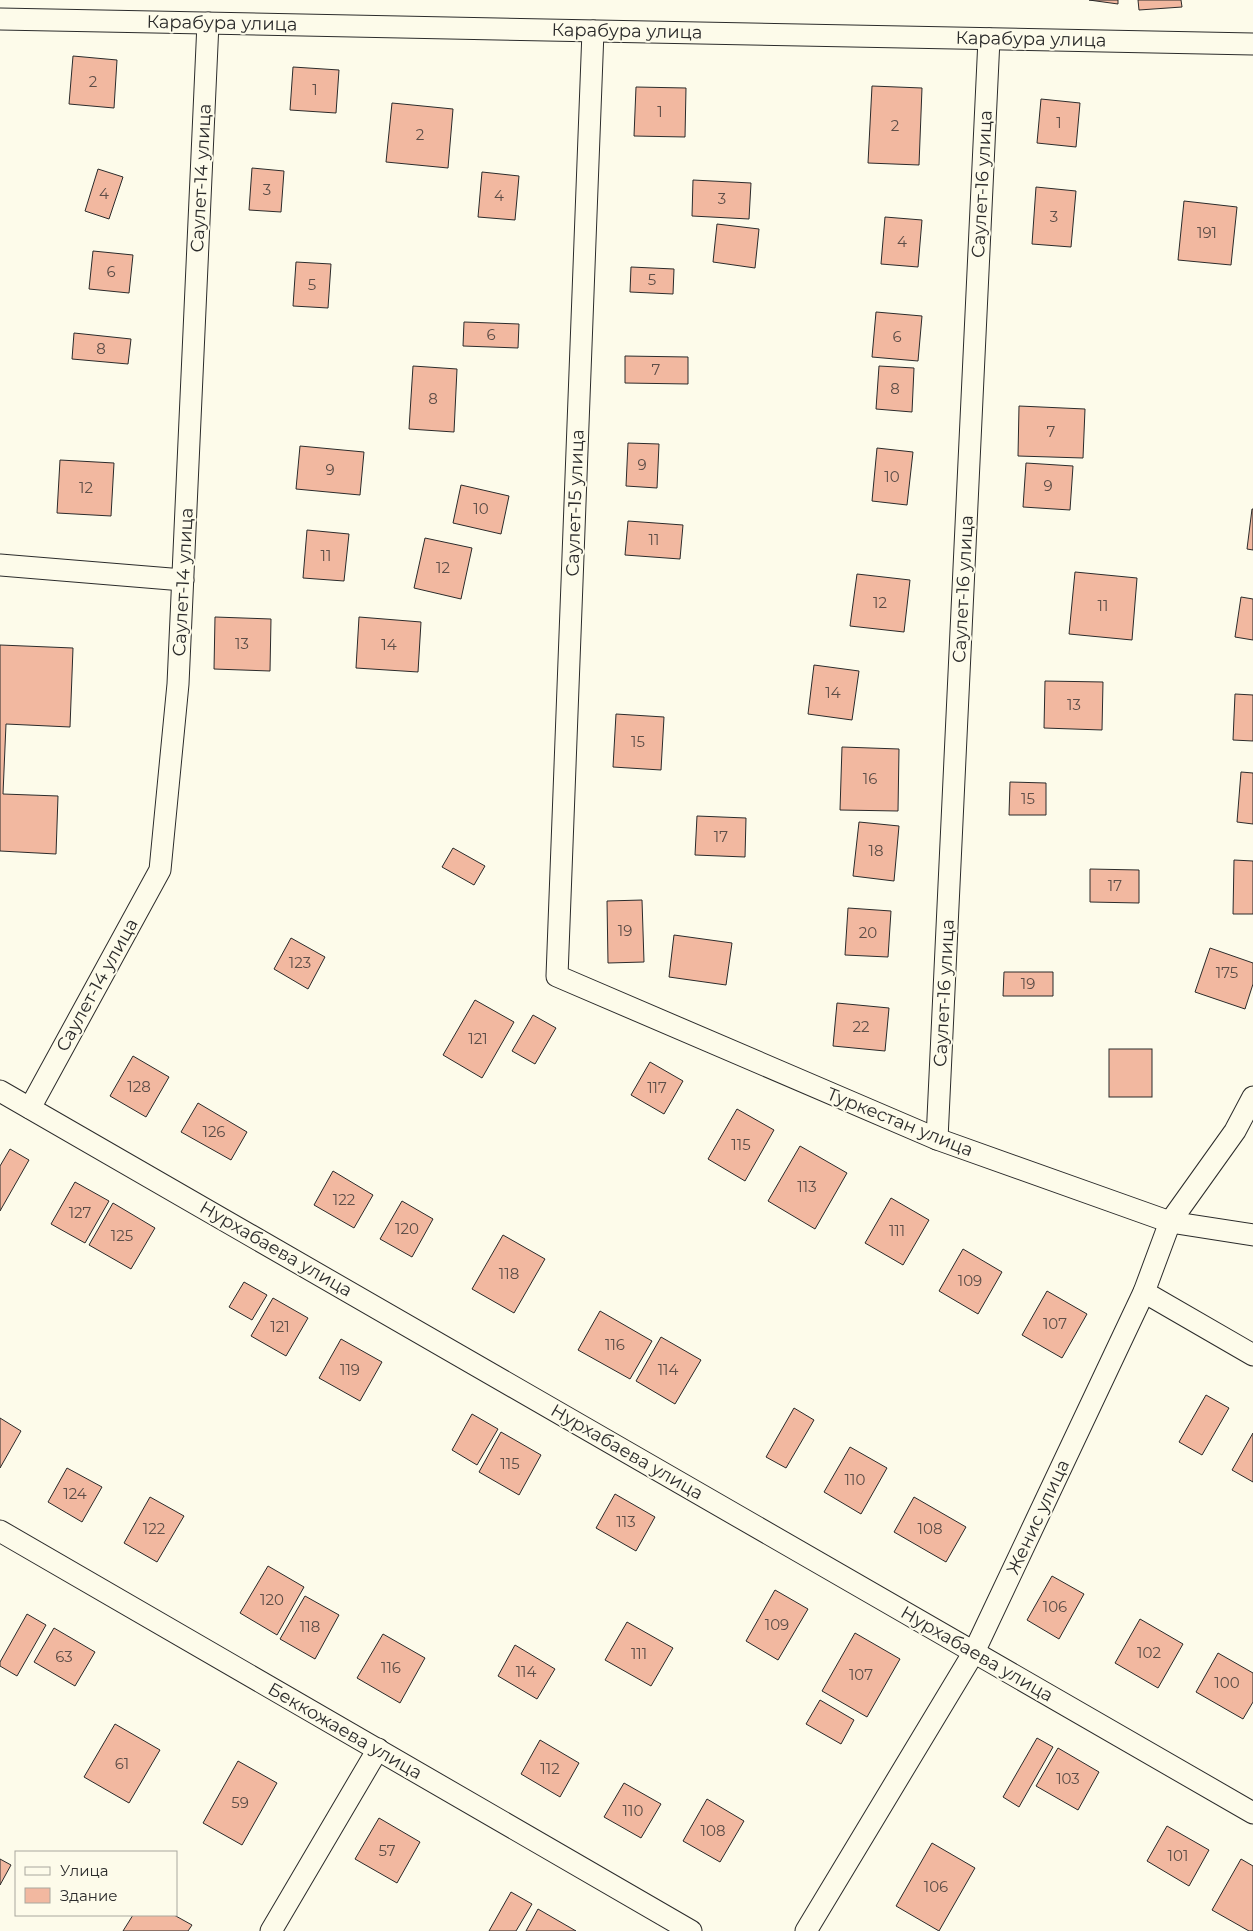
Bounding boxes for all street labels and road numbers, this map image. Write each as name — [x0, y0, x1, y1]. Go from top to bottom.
street label: Карабура улица — [146, 11, 298, 35]
street label: Карабура улица — [551, 19, 703, 43]
street label: Карабура улица — [955, 27, 1107, 51]
street label: Саулет-14 улица — [186, 103, 216, 253]
street label: Саулет-16 улица — [967, 110, 997, 258]
street label: Саулет-15 улица — [561, 429, 589, 577]
street label: Саулет-14 улица — [168, 507, 198, 657]
street label: Саулет-16 улица — [948, 515, 978, 663]
street label: Саулет-14 улица — [51, 915, 143, 1055]
street label: Саулет-16 улица — [929, 919, 959, 1067]
street label: Туркестан улица — [824, 1083, 976, 1161]
street label: Нурхабаева улица — [196, 1196, 356, 1302]
street label: Нурхабаева улица — [547, 1399, 707, 1505]
street label: Женис улица — [1002, 1456, 1074, 1578]
street label: Нурхабаева улица — [897, 1601, 1057, 1707]
street label: Беккожаева улица — [264, 1678, 426, 1784]

